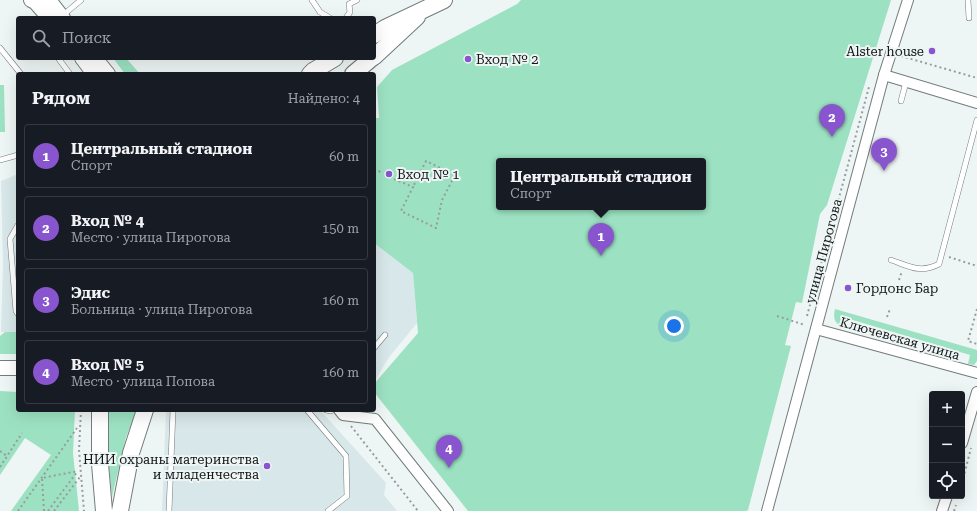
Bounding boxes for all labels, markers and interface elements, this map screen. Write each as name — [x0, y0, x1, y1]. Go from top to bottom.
search box — [16, 16, 376, 60]
icon: search — [30, 27, 52, 49]
text: Поиск — [62, 29, 111, 47]
place label: Alster house — [846, 44, 924, 59]
marker: Alster house — [927, 46, 937, 56]
place label: Вход № 2 — [476, 52, 538, 67]
marker: Вход № 2 — [463, 54, 473, 64]
text: Рядом — [32, 88, 90, 108]
text: Найдено: 4 — [288, 91, 360, 106]
pin: 2 — [819, 104, 845, 137]
pin: 3 — [871, 138, 897, 171]
text: Центральный стадион — [71, 140, 252, 158]
text: 1 — [42, 149, 50, 164]
text: 60 m — [329, 149, 359, 164]
text: Спорт — [71, 158, 112, 173]
popup — [496, 158, 706, 210]
place label: Вход № 1 — [397, 167, 459, 182]
text: Центральный стадион — [510, 168, 692, 186]
marker: Вход № 1 — [384, 169, 394, 179]
text: Спорт — [510, 186, 552, 201]
street label: улица Пирогова — [802, 197, 845, 305]
text: Вход № 4 — [71, 212, 144, 230]
text: 2 — [42, 221, 50, 236]
text: 150 m — [322, 221, 359, 236]
pin: 1 — [588, 223, 614, 256]
text: Место · улица Пирогова — [71, 230, 231, 245]
place label: Гордонc Бар — [856, 281, 938, 296]
marker: Гордонc Бар — [843, 283, 853, 293]
text: Эдис — [71, 284, 110, 302]
text: 3 — [42, 293, 50, 308]
text: 160 m — [322, 293, 359, 308]
text: Больница · улица Пирогова — [71, 302, 252, 317]
street label: Ключевская улица — [838, 314, 961, 363]
your location — [664, 316, 684, 336]
text: Вход № 5 — [71, 356, 144, 374]
text: 4 — [42, 365, 50, 380]
text: 160 m — [322, 365, 359, 380]
text: Место · улица Попова — [71, 374, 215, 389]
map controls — [929, 391, 965, 499]
button: + — [929, 391, 965, 427]
button: − — [929, 427, 965, 463]
pin: 4 — [436, 435, 462, 468]
place label: НИИ охраны материнства и младенчества — [83, 452, 259, 482]
marker: НИИ охраны материнства и младенчества — [262, 461, 272, 471]
button: locate — [929, 463, 965, 499]

